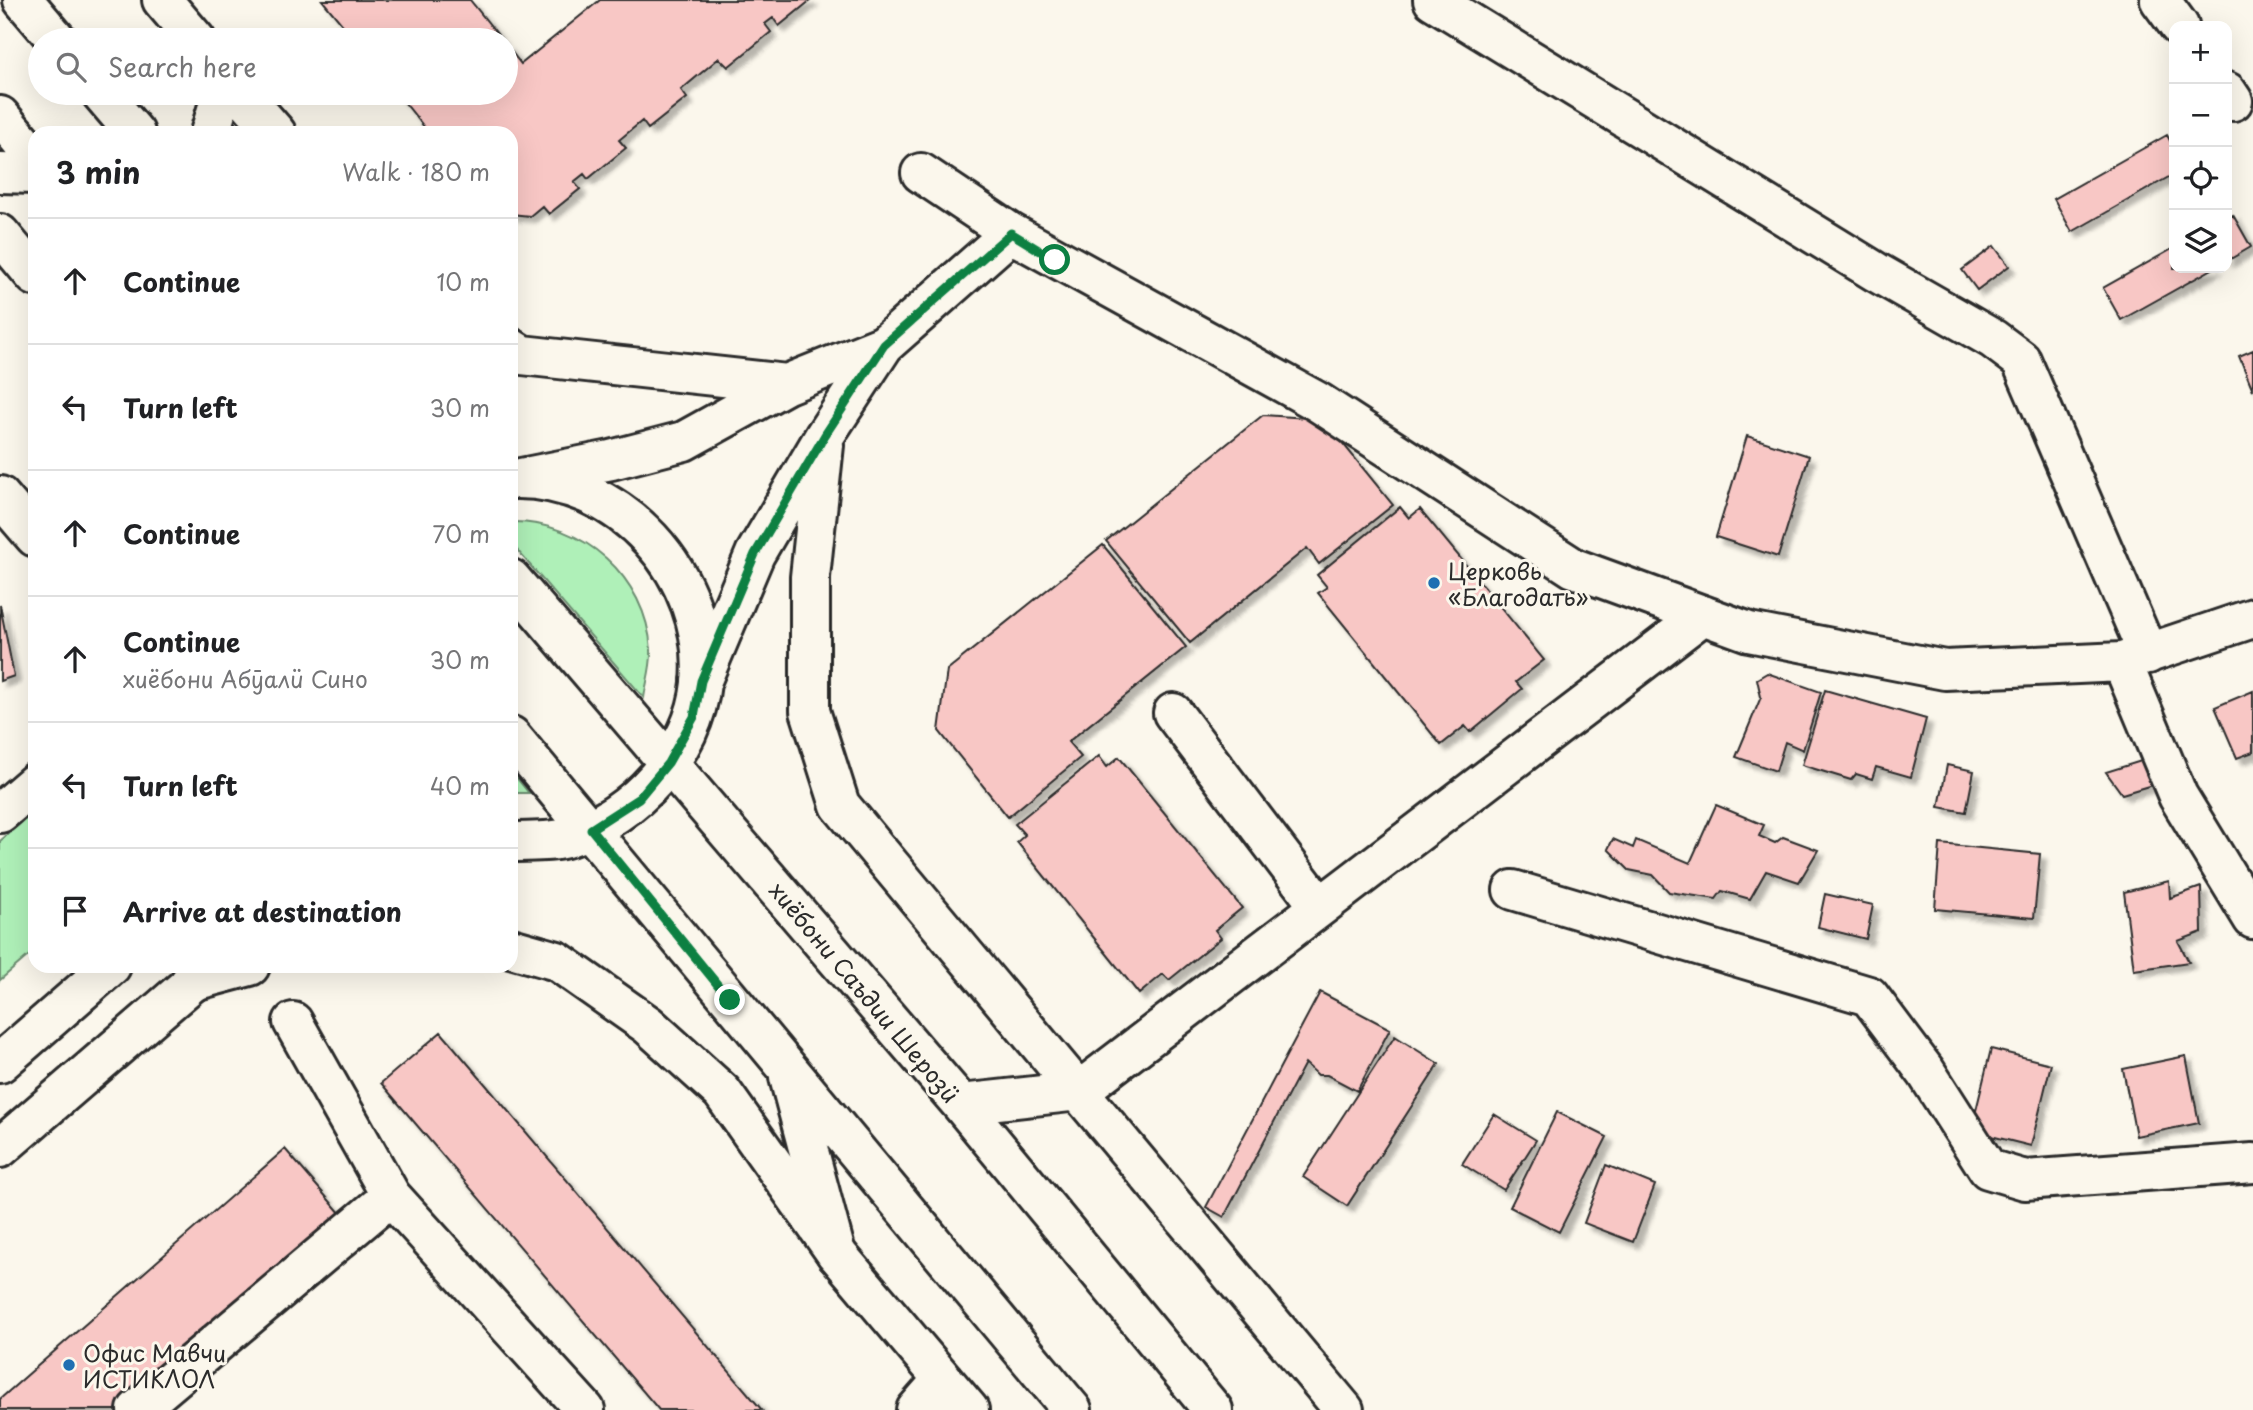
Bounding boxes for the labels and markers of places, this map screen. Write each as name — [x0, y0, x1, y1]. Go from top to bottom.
place label: Церковь «Благодать» — [1448, 553, 1589, 614]
marker: Церковь «Благодать» — [1426, 575, 1442, 591]
place label: Офис Мавчи ИСТИКЛОЛ — [83, 1335, 226, 1396]
marker: Офис Мавчи ИСТИКЛОЛ — [61, 1357, 77, 1373]

